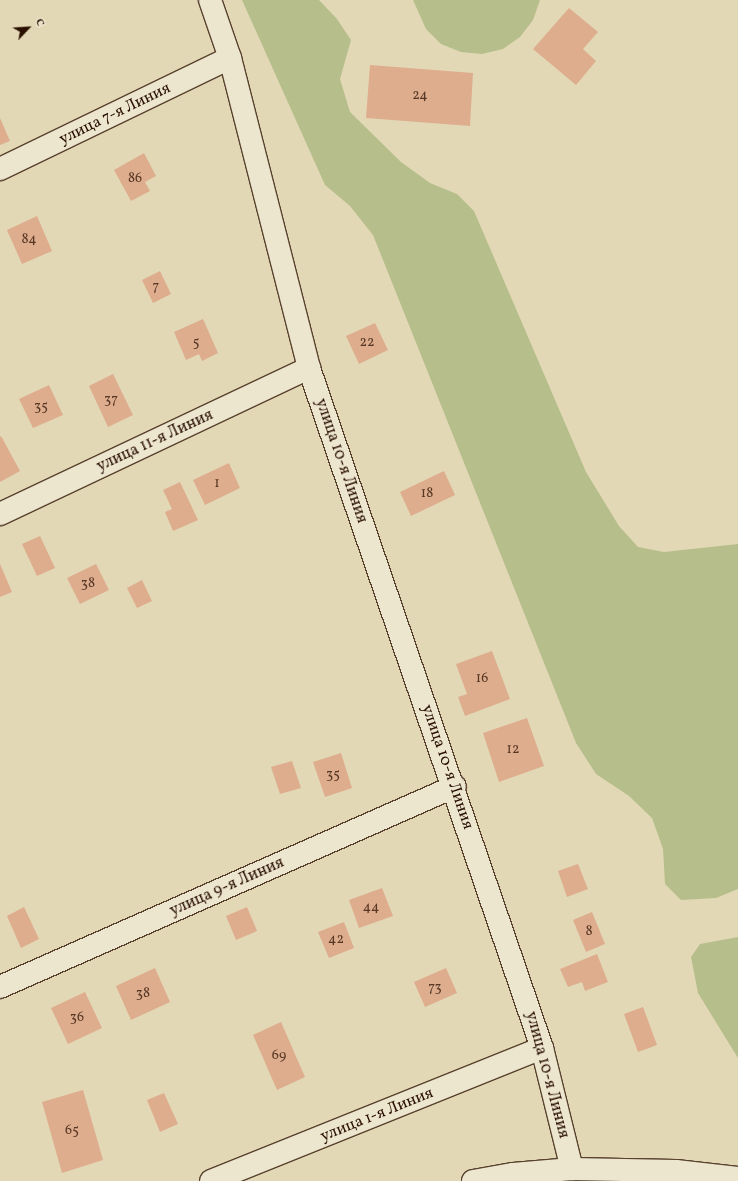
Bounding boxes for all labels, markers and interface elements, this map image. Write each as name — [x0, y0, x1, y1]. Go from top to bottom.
north arrow — [8, 8, 48, 48]
text: С — [31, 16, 48, 29]
street label: улица 7-я Линия — [56, 79, 174, 149]
house number: 24 — [412, 88, 428, 104]
house number: 86 — [128, 171, 142, 187]
house number: 84 — [21, 232, 37, 248]
house number: 7 — [153, 279, 159, 295]
house number: 5 — [193, 335, 199, 351]
house number: 22 — [359, 335, 375, 351]
house number: 37 — [104, 392, 118, 408]
street label: улица 10-я Линия — [311, 396, 371, 526]
house number: 35 — [34, 399, 48, 415]
street label: улица 11-я Линия — [94, 406, 216, 476]
house number: 1 — [214, 476, 220, 492]
house number: 18 — [421, 486, 433, 502]
house number: 38 — [81, 576, 95, 592]
house number: 16 — [476, 671, 488, 687]
street label: улица 10-я Линия — [417, 702, 477, 832]
house number: 12 — [507, 742, 519, 758]
house number: 35 — [326, 767, 340, 783]
street label: улица 9-я Линия — [167, 853, 287, 921]
house number: 44 — [363, 900, 379, 916]
house number: 8 — [585, 924, 593, 940]
house number: 42 — [328, 932, 344, 948]
house number: 73 — [428, 980, 442, 996]
house number: 38 — [136, 986, 150, 1002]
street label: улица 10-я Линия — [521, 1009, 573, 1141]
house number: 36 — [70, 1010, 84, 1026]
house number: 69 — [272, 1048, 286, 1064]
street label: улица 1-я Линия — [318, 1084, 436, 1146]
house number: 65 — [65, 1123, 79, 1139]

